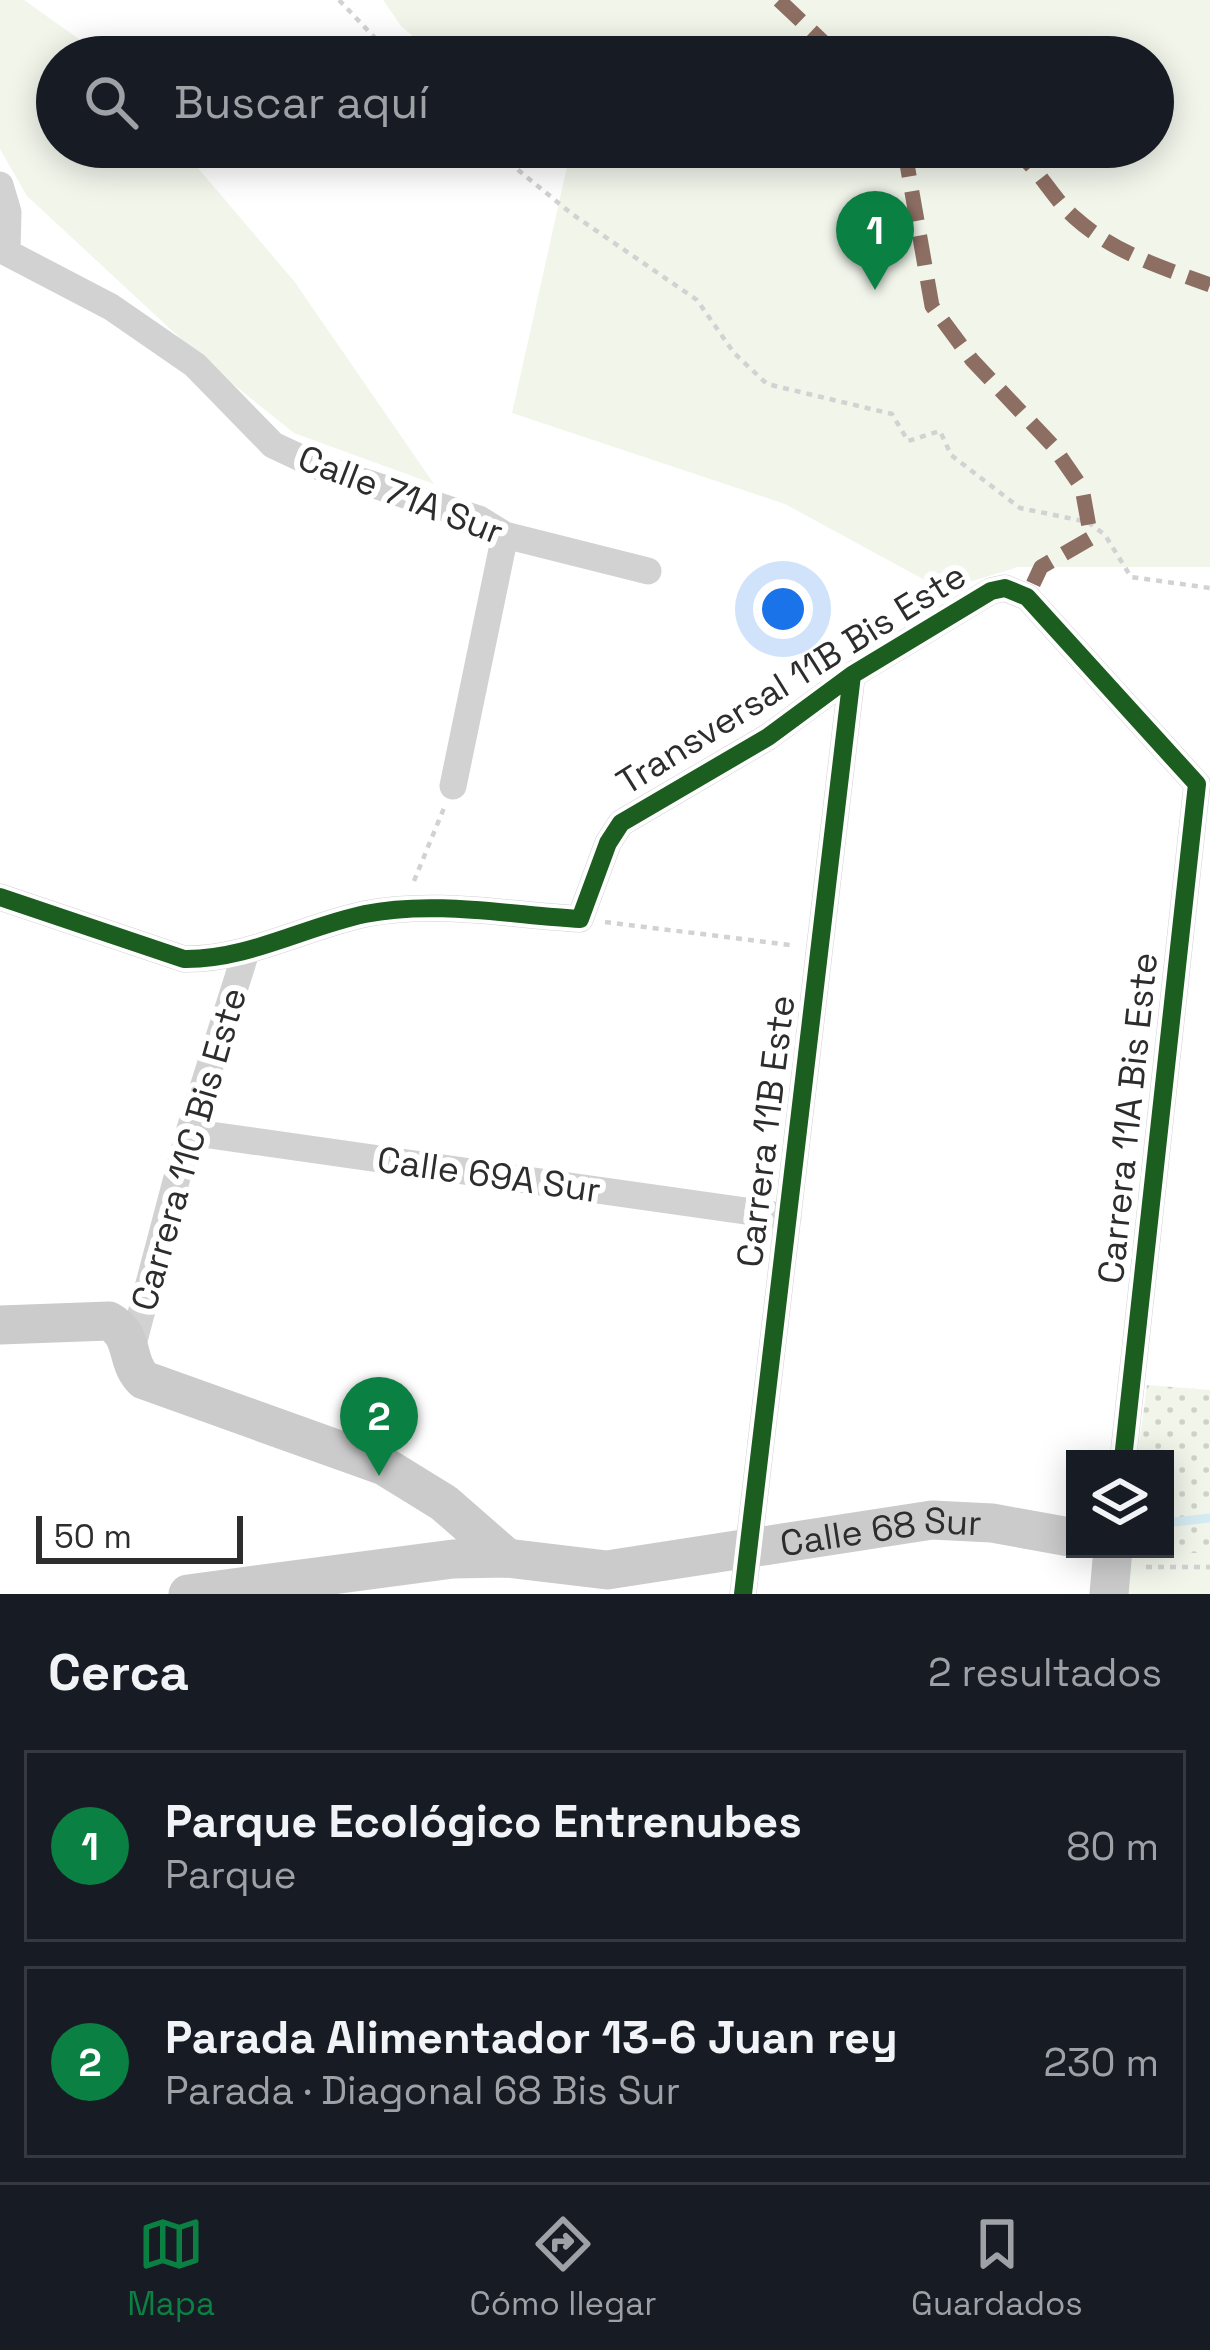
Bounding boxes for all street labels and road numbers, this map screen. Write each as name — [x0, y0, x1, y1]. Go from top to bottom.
street label: Calle 71A Sur — [292, 435, 510, 555]
street label: Transversal 11B Bis Este — [608, 552, 975, 805]
street label: Carrera 11A Bis Este — [1088, 950, 1168, 1286]
street label: Carrera 11C Bis Este — [121, 982, 257, 1316]
street label: Carrera 11B Este — [726, 992, 806, 1270]
street label: Calle 69A Sur — [374, 1137, 604, 1213]
street label: Calle 68 Sur — [777, 1498, 983, 1567]

